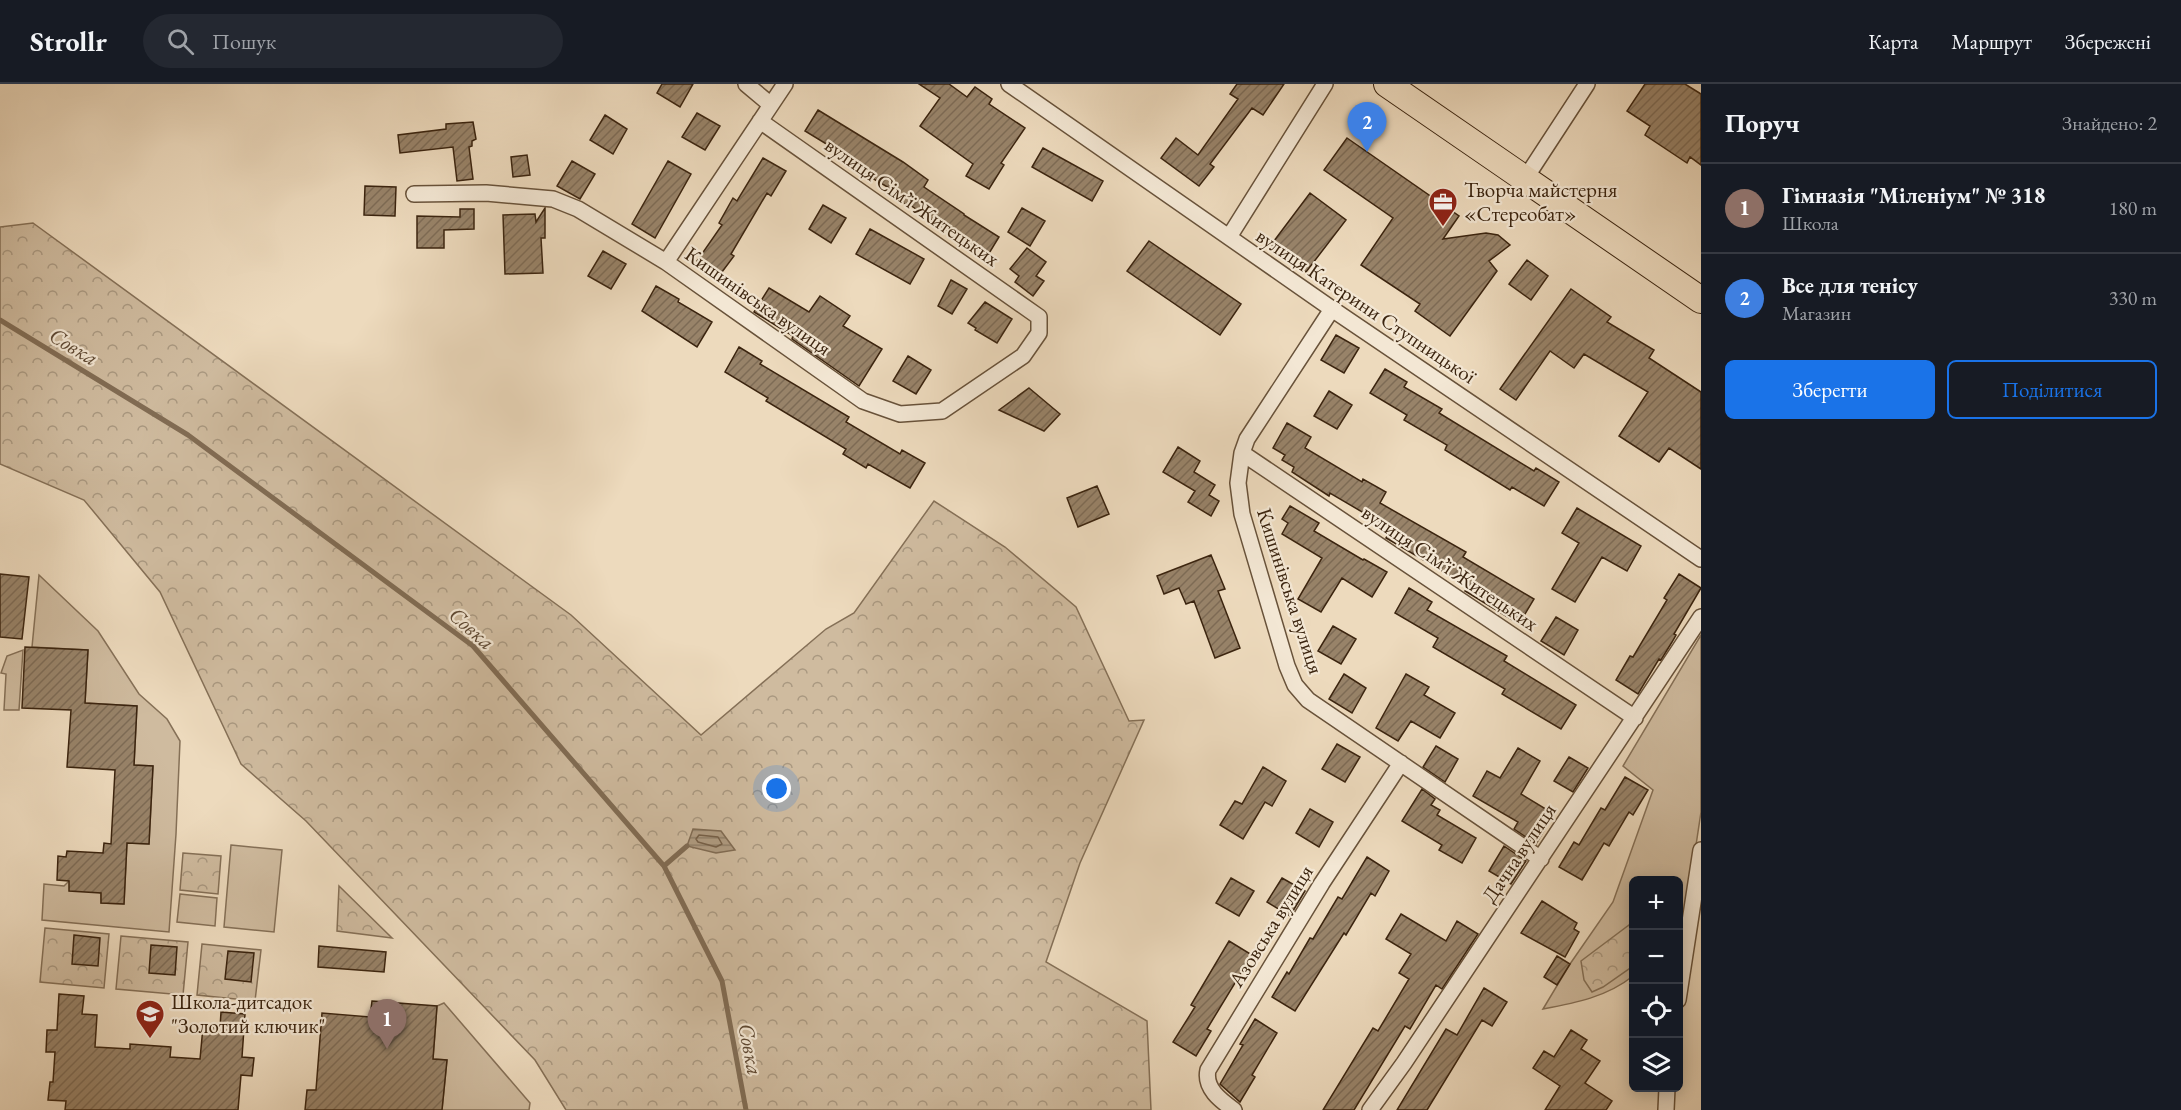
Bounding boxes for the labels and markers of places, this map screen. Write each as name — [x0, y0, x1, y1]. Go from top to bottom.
pin: 2 — [1348, 103, 1386, 152]
place label: Творча майстерня «Стереобат» — [1464, 176, 1617, 227]
office icon: Творча майстерня «Стереобат» — [1427, 186, 1459, 228]
place label: Школа-дитсадок "Золотий ключик" — [171, 988, 325, 1039]
school or university icon: Школа-дитсадок "Золотий ключик" — [134, 998, 166, 1040]
pin: 1 — [368, 1000, 406, 1049]

